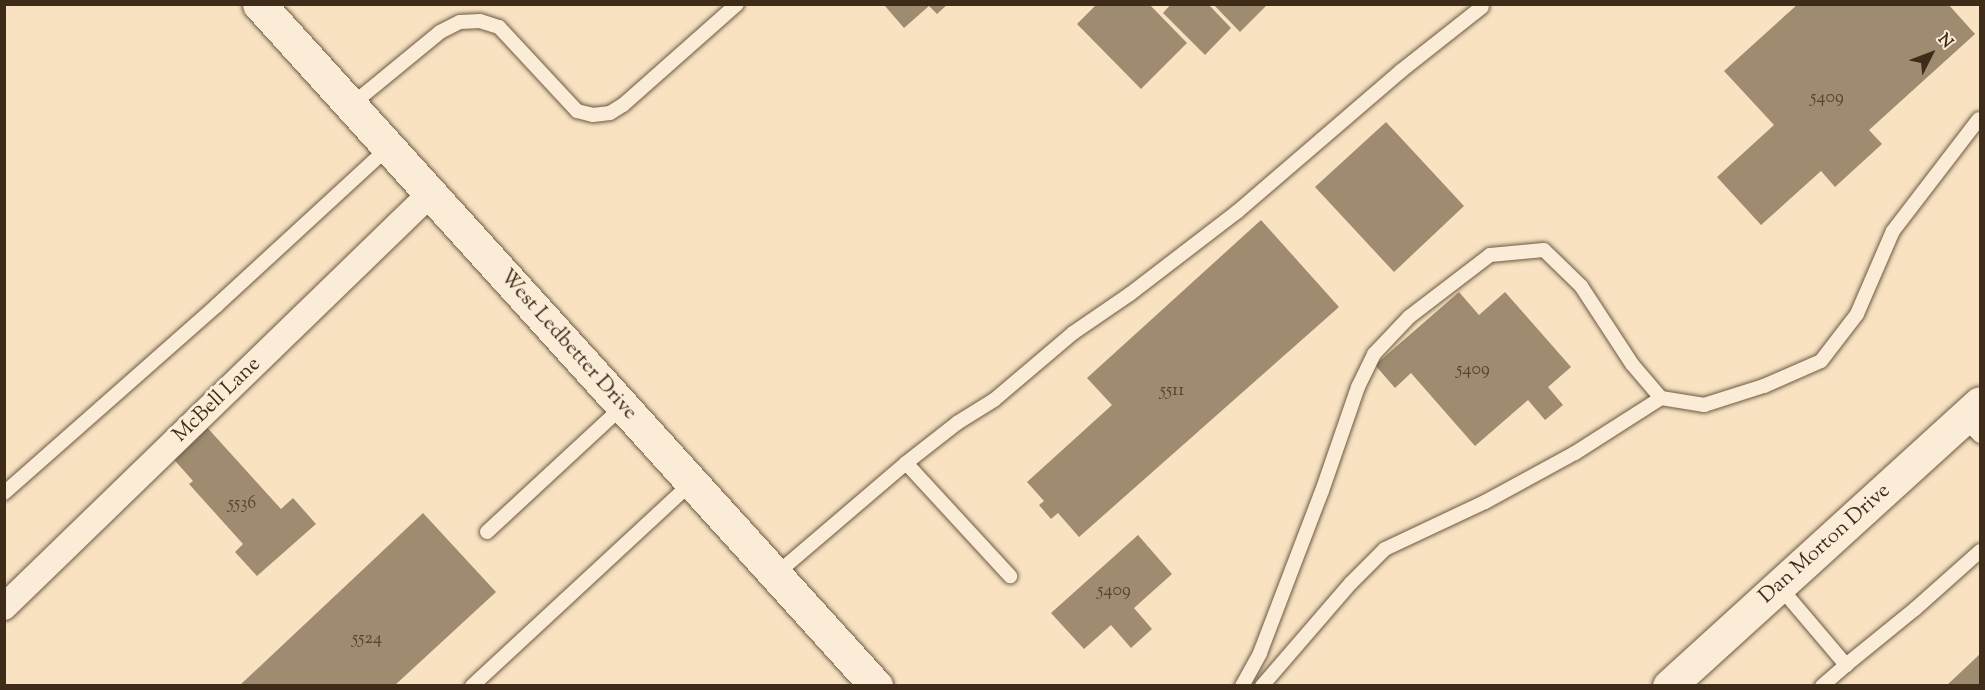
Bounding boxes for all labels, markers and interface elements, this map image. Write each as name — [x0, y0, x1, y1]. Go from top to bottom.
north arrow — [1901, 24, 1961, 84]
text: N — [1932, 29, 1958, 54]
house number: 5409 — [1810, 87, 1844, 109]
street label: West Ledbetter Drive — [494, 265, 642, 425]
street label: McBell Lane — [168, 352, 266, 448]
house number: 5409 — [1456, 359, 1490, 381]
house number: 5511 — [1160, 380, 1184, 402]
street label: Dan Morton Drive — [1754, 479, 1896, 609]
house number: 5536 — [228, 493, 256, 515]
house number: 5409 — [1097, 580, 1131, 602]
house number: 5524 — [352, 628, 382, 650]

